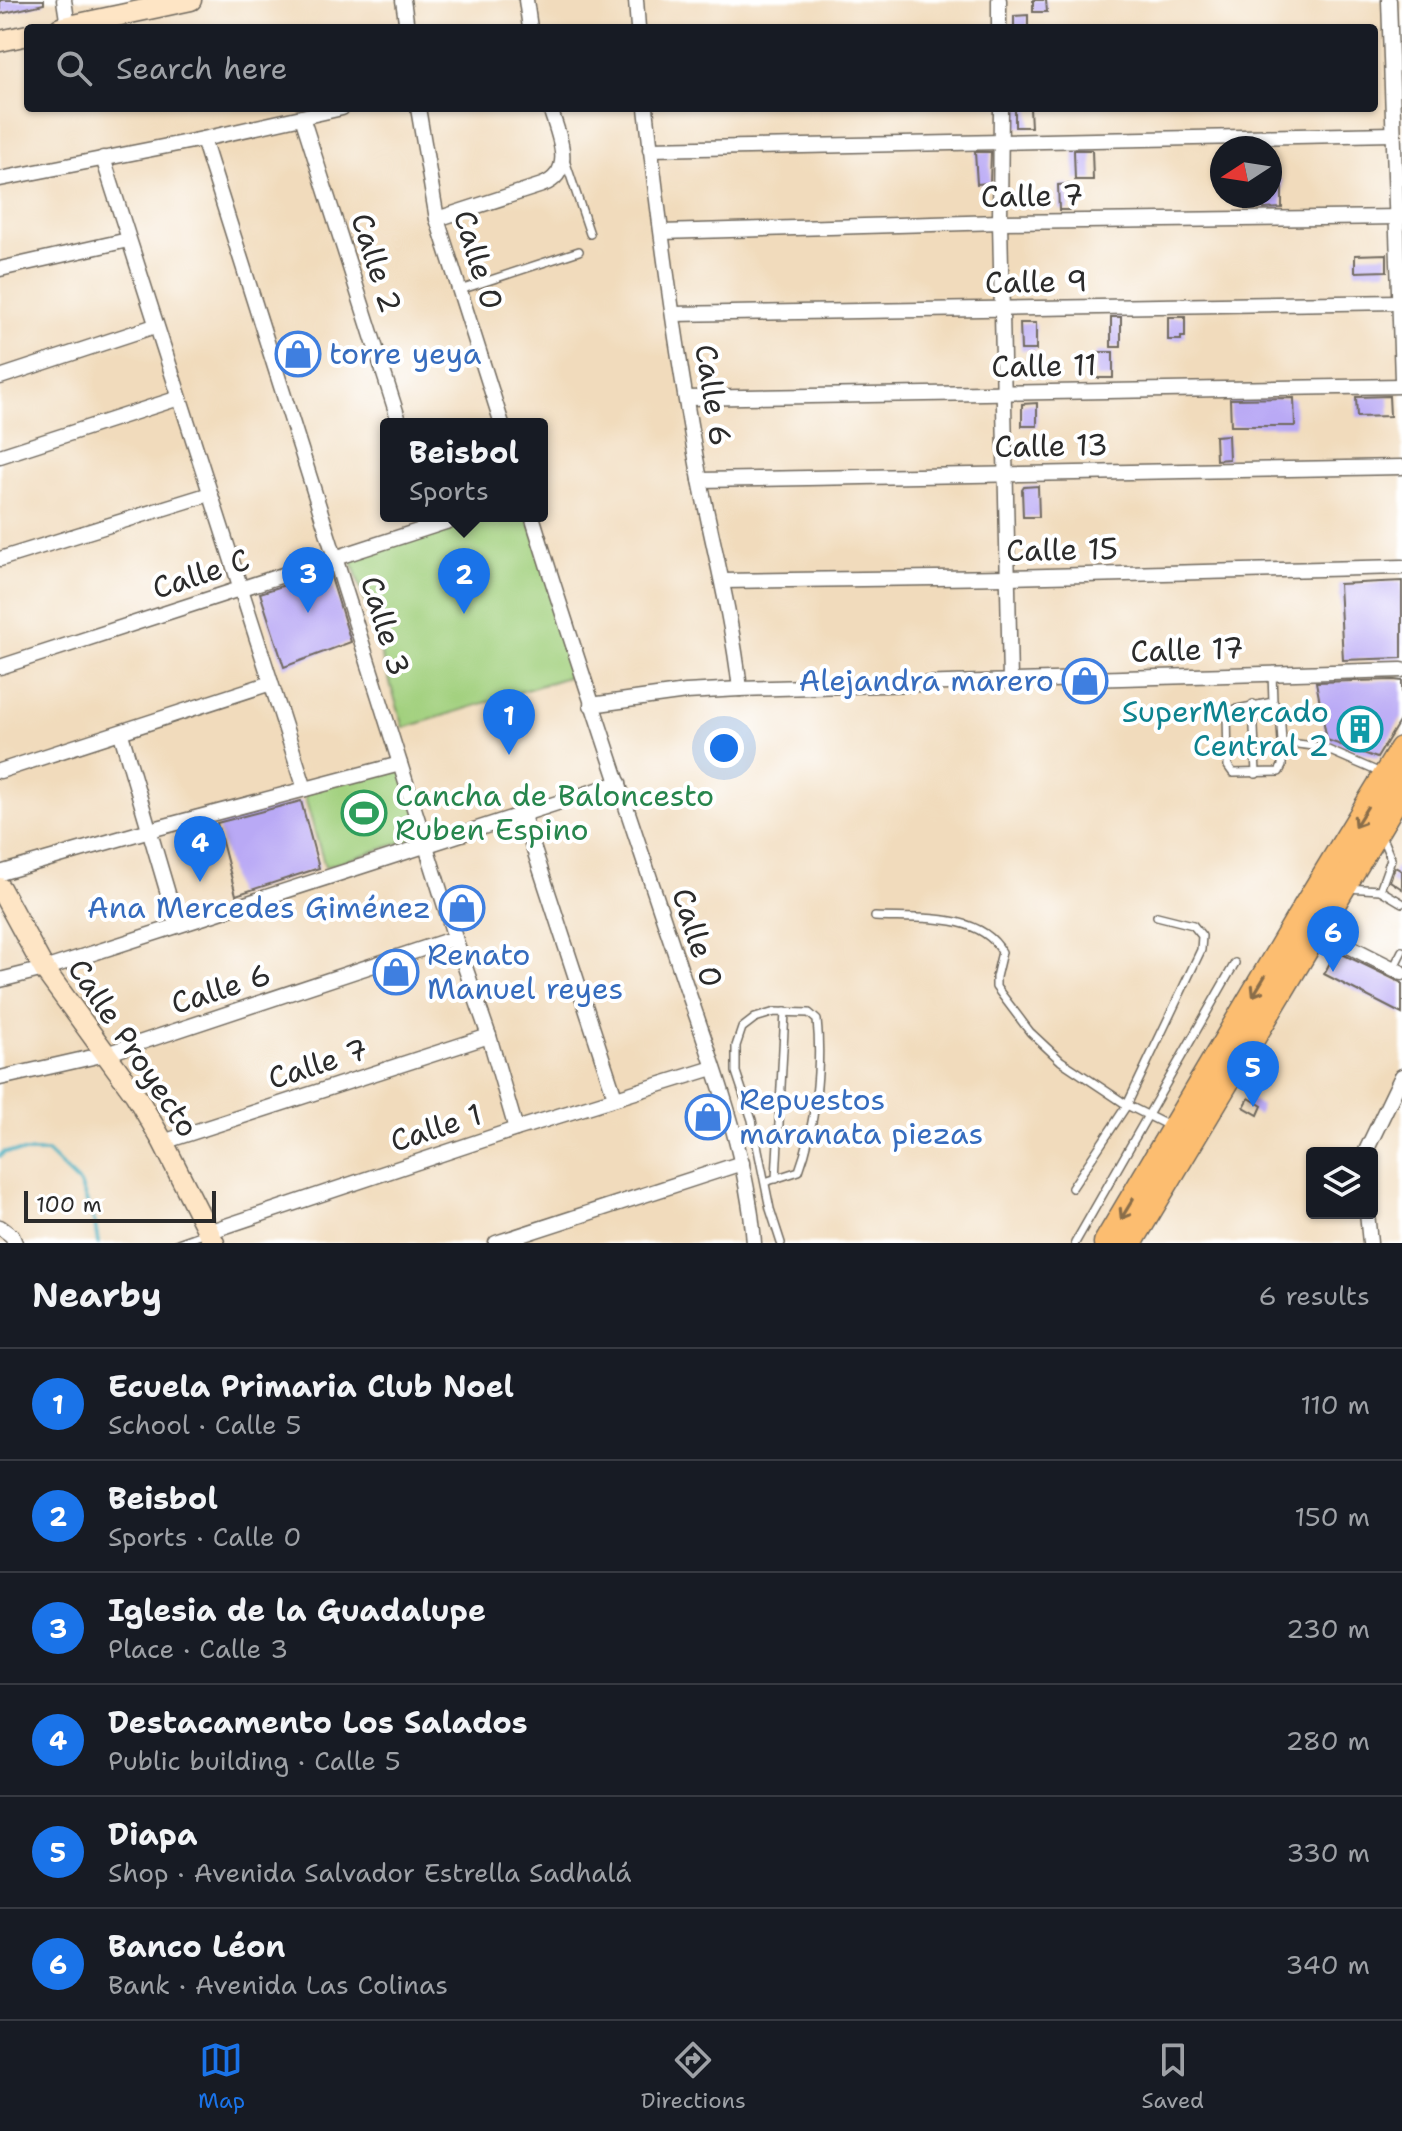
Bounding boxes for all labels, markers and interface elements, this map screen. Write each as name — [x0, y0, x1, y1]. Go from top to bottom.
search box — [24, 24, 1378, 112]
icon: search — [52, 46, 96, 90]
text: Search here — [116, 48, 287, 89]
north arrow — [1210, 136, 1282, 208]
street label: Calle 7 — [980, 174, 1084, 217]
street label: Calle 0 — [444, 205, 513, 315]
street label: Calle 2 — [341, 208, 412, 318]
street label: Calle 9 — [984, 260, 1088, 303]
shop icon: torre yeya — [274, 330, 322, 378]
place label: torre yeya — [329, 333, 482, 374]
street label: Calle 6 — [685, 341, 742, 449]
street label: Calle 11 — [991, 344, 1097, 387]
popup — [380, 418, 548, 522]
street label: Calle 13 — [994, 424, 1108, 467]
text: Beisbol — [409, 432, 519, 473]
text: Sports — [409, 473, 489, 508]
street label: Calle 15 — [1006, 528, 1118, 571]
street label: Calle C — [147, 539, 255, 608]
pin: 3 — [282, 547, 334, 613]
pin: 2 — [438, 548, 490, 614]
street label: Calle 3 — [351, 571, 420, 681]
street label: Calle 17 — [1130, 627, 1244, 672]
shop icon: Alejandra marero — [1061, 657, 1109, 705]
place label: Alejandra marero — [799, 660, 1054, 701]
pin: 1 — [483, 689, 535, 755]
place label: SuperMercado Central 2 — [1122, 691, 1329, 766]
building icon: SuperMercado Central 2 — [1336, 705, 1384, 753]
your location — [704, 728, 744, 768]
place label: Cancha de Baloncesto Ruben Espino — [395, 775, 714, 850]
sports icon: Cancha de Baloncesto Ruben Espino — [340, 789, 388, 837]
one-way arrow — [1353, 805, 1369, 828]
pin: 4 — [174, 816, 226, 882]
street label: Calle 0 — [662, 883, 733, 993]
shop icon: Ana Mercedes Giménez — [438, 884, 486, 932]
place label: Ana Mercedes Giménez — [87, 887, 431, 928]
pin: 6 — [1307, 906, 1359, 972]
place label: Renato Manuel reyes — [427, 934, 623, 1009]
shop icon: Renato Manuel reyes — [372, 948, 420, 996]
street label: Calle Proyecto — [58, 950, 208, 1145]
street label: Calle 6 — [166, 953, 276, 1024]
one-way arrow — [1251, 974, 1267, 997]
street label: Calle 7 — [263, 1028, 373, 1099]
pin: 5 — [1227, 1041, 1279, 1107]
place label: Repuestos maranata piezas — [739, 1079, 983, 1154]
street label: Calle 1 — [385, 1093, 487, 1162]
shop icon: Repuestos maranata piezas — [684, 1093, 732, 1141]
map controls — [1306, 1147, 1378, 1219]
button: layers — [1306, 1147, 1378, 1219]
scale bar — [24, 1187, 216, 1223]
text: 100 m — [36, 1190, 102, 1219]
one-way arrow — [1119, 1197, 1135, 1220]
text: Nearby — [32, 1272, 162, 1318]
text: 6 results — [1258, 1278, 1370, 1313]
text: Ecuela Primaria Club Noel — [108, 1366, 514, 1407]
text: 1 — [52, 1387, 64, 1422]
text: 110 m — [1300, 1387, 1370, 1422]
text: School · Calle 5 — [108, 1407, 301, 1442]
text: Beisbol — [108, 1478, 218, 1519]
text: 2 — [49, 1499, 67, 1534]
text: 150 m — [1294, 1499, 1370, 1534]
text: Sports · Calle 0 — [108, 1519, 302, 1554]
text: Iglesia de la Guadalupe — [108, 1590, 486, 1631]
text: 3 — [49, 1611, 67, 1646]
text: 230 m — [1286, 1611, 1370, 1646]
text: Place · Calle 3 — [108, 1631, 288, 1666]
text: Destacamento Los Salados — [108, 1702, 528, 1743]
text: 4 — [49, 1723, 67, 1758]
text: 280 m — [1285, 1723, 1370, 1758]
text: Public building · Calle 5 — [108, 1743, 401, 1778]
text: Diapa — [108, 1814, 198, 1855]
text: 5 — [50, 1835, 66, 1870]
text: 330 m — [1286, 1835, 1370, 1870]
text: Shop · Avenida Salvador Estrella Sadhalá — [108, 1855, 631, 1890]
text: Banco Léon — [108, 1926, 286, 1967]
text: 6 — [49, 1947, 67, 1982]
text: 340 m — [1285, 1947, 1370, 1982]
text: Bank · Avenida Las Colinas — [108, 1967, 448, 2002]
tab: Map — [198, 2038, 245, 2115]
tab: Directions — [641, 2038, 746, 2115]
tab: Saved — [1142, 2038, 1204, 2115]

